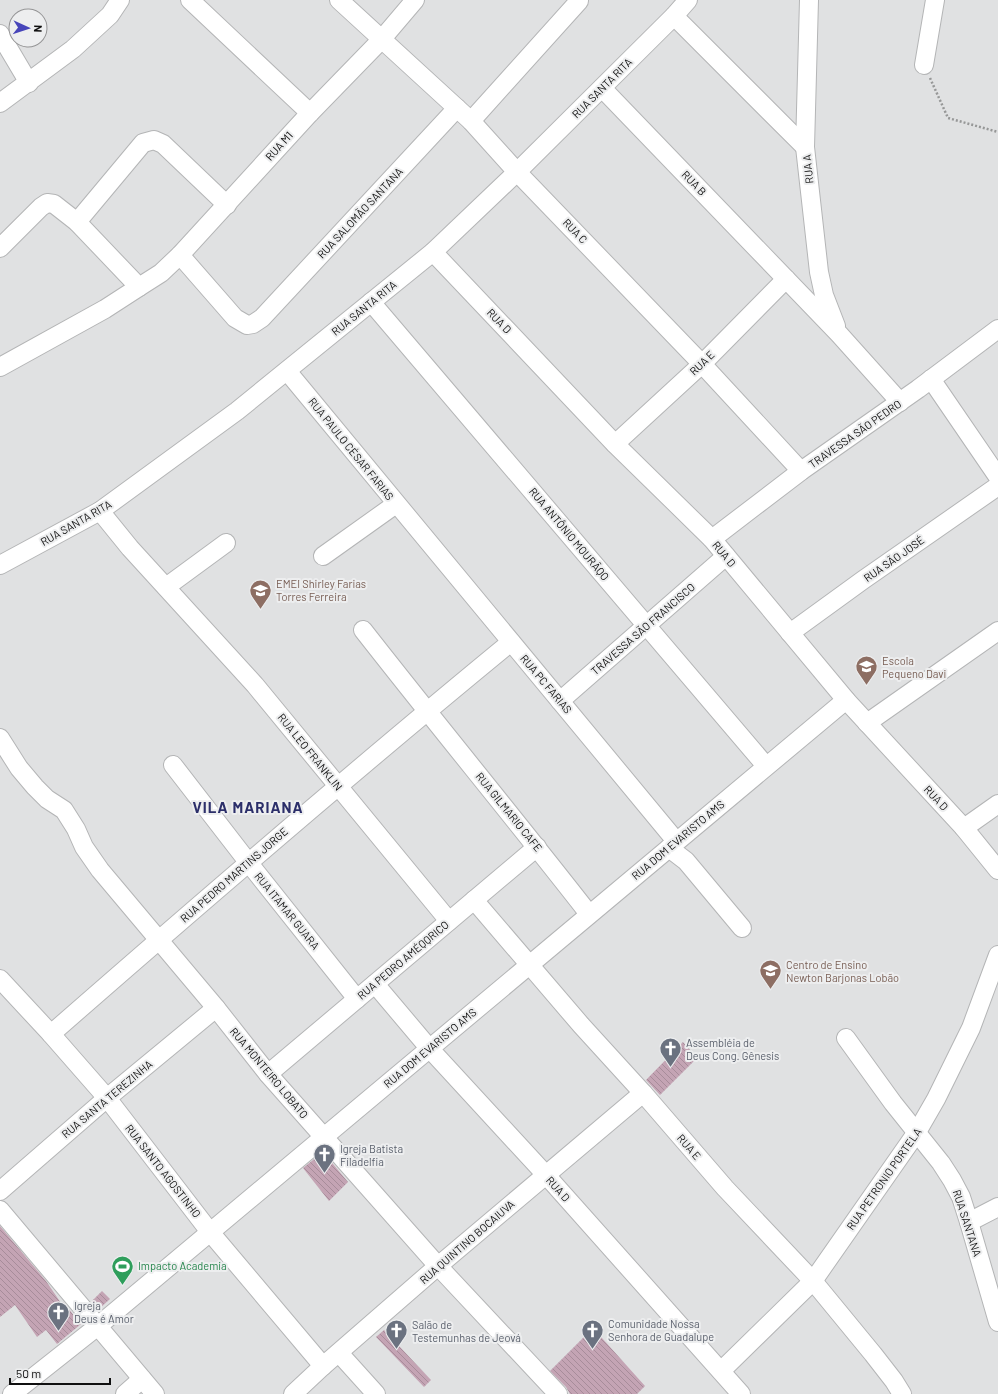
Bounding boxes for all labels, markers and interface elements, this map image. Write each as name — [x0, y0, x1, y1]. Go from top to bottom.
north arrow — [8, 8, 48, 48]
text: N — [32, 25, 45, 33]
street label: RUA SANTA RITA — [569, 55, 635, 120]
street label: RUA M1 — [262, 129, 295, 163]
street label: RUA A — [799, 153, 815, 184]
street label: RUA SALOMÃO SANTANA — [314, 164, 405, 261]
street label: RUA B — [679, 168, 709, 198]
street label: RUA C — [560, 216, 590, 246]
street label: RUA SANTA RITA — [329, 277, 399, 338]
street label: RUA D — [484, 306, 514, 336]
street label: RUA E — [687, 348, 717, 377]
street label: RUA PAULO CÉSAR FARIAS — [306, 395, 397, 502]
street label: TRAVESSA SÃO PEDRO — [806, 397, 904, 470]
street label: RUA ANTÔNIO MOURÃQO — [527, 485, 612, 583]
street label: RUA SANTA RITA — [38, 497, 114, 548]
street label: RUA SÃO JOSÉ — [861, 533, 927, 584]
street label: RUA D — [710, 538, 739, 569]
school or university icon: EMEI Shirley Farias Torres Ferreira — [247, 577, 273, 610]
place label: EMEI Shirley Farias Torres Ferreira — [276, 577, 366, 603]
street label: TRAVESSA SÃO FRANCISCO — [588, 580, 697, 677]
street label: RUA PC FARIAS — [518, 652, 575, 716]
school or university icon: Escola Pequeno Davi — [853, 654, 879, 687]
place label: Escola Pequeno Davi — [882, 654, 947, 680]
street label: RUA LEO FRANKLIN — [275, 711, 345, 793]
street label: RUA GILMARIO CAFE — [474, 770, 545, 854]
street label: RUA D — [922, 782, 951, 813]
street label: RUA DOM EVARISTO AMS — [629, 797, 727, 882]
district label: VILA MARIANA — [192, 798, 304, 816]
street label: RUA PEDRO MARTINS JORGE — [177, 824, 290, 925]
street label: RUA ITAMAR GUARA — [252, 869, 323, 952]
street label: RUA PEDRO AMÉQQRICO — [354, 917, 451, 1002]
school or university icon: Centro de Ensino Newton Barjonas Lobão — [757, 958, 783, 991]
place label: Centro de Ensino Newton Barjonas Lobão — [786, 958, 899, 984]
street label: RUA DOM EVARISTO AMS — [381, 1005, 479, 1090]
street label: RUA MONTEIRO LOBATO — [228, 1025, 311, 1121]
church icon: Assembléia de Deus Cong. Gênesis — [658, 1036, 684, 1069]
place label: Assembléia de Deus Cong. Gênesis — [686, 1036, 779, 1062]
street label: RUA SANTA TEREZINHA — [59, 1057, 155, 1140]
street label: RUA SANTO AGOSTINHO — [123, 1121, 204, 1220]
street label: RUA PETRONIO PORTELA — [843, 1125, 924, 1232]
street label: RUA E — [675, 1131, 704, 1162]
church icon: Igreja Batista Filadelfia — [312, 1142, 338, 1175]
place label: Igreja Batista Filadelfia — [340, 1142, 403, 1168]
street label: RUA D — [544, 1173, 573, 1204]
street label: RUA SANTANA — [951, 1188, 985, 1258]
street label: RUA QUINTINO BOCAIUVA — [417, 1197, 517, 1286]
sports icon: Impacto Academia — [109, 1253, 135, 1286]
place label: Impacto Academia — [138, 1259, 227, 1272]
church icon: Igreja Deus é Amor — [45, 1299, 71, 1332]
place label: Igreja Deus é Amor — [74, 1299, 134, 1325]
church icon: Comunidade Nossa Senhora de Guadalupe — [579, 1317, 605, 1350]
place label: Comunidade Nossa Senhora de Guadalupe — [608, 1317, 714, 1343]
church icon: Salão de Testemunhas de Jeová — [384, 1318, 410, 1351]
place label: Salão de Testemunhas de Jeová — [412, 1318, 521, 1344]
scale bar — [10, 1360, 110, 1386]
text: 50 m — [16, 1366, 41, 1380]

